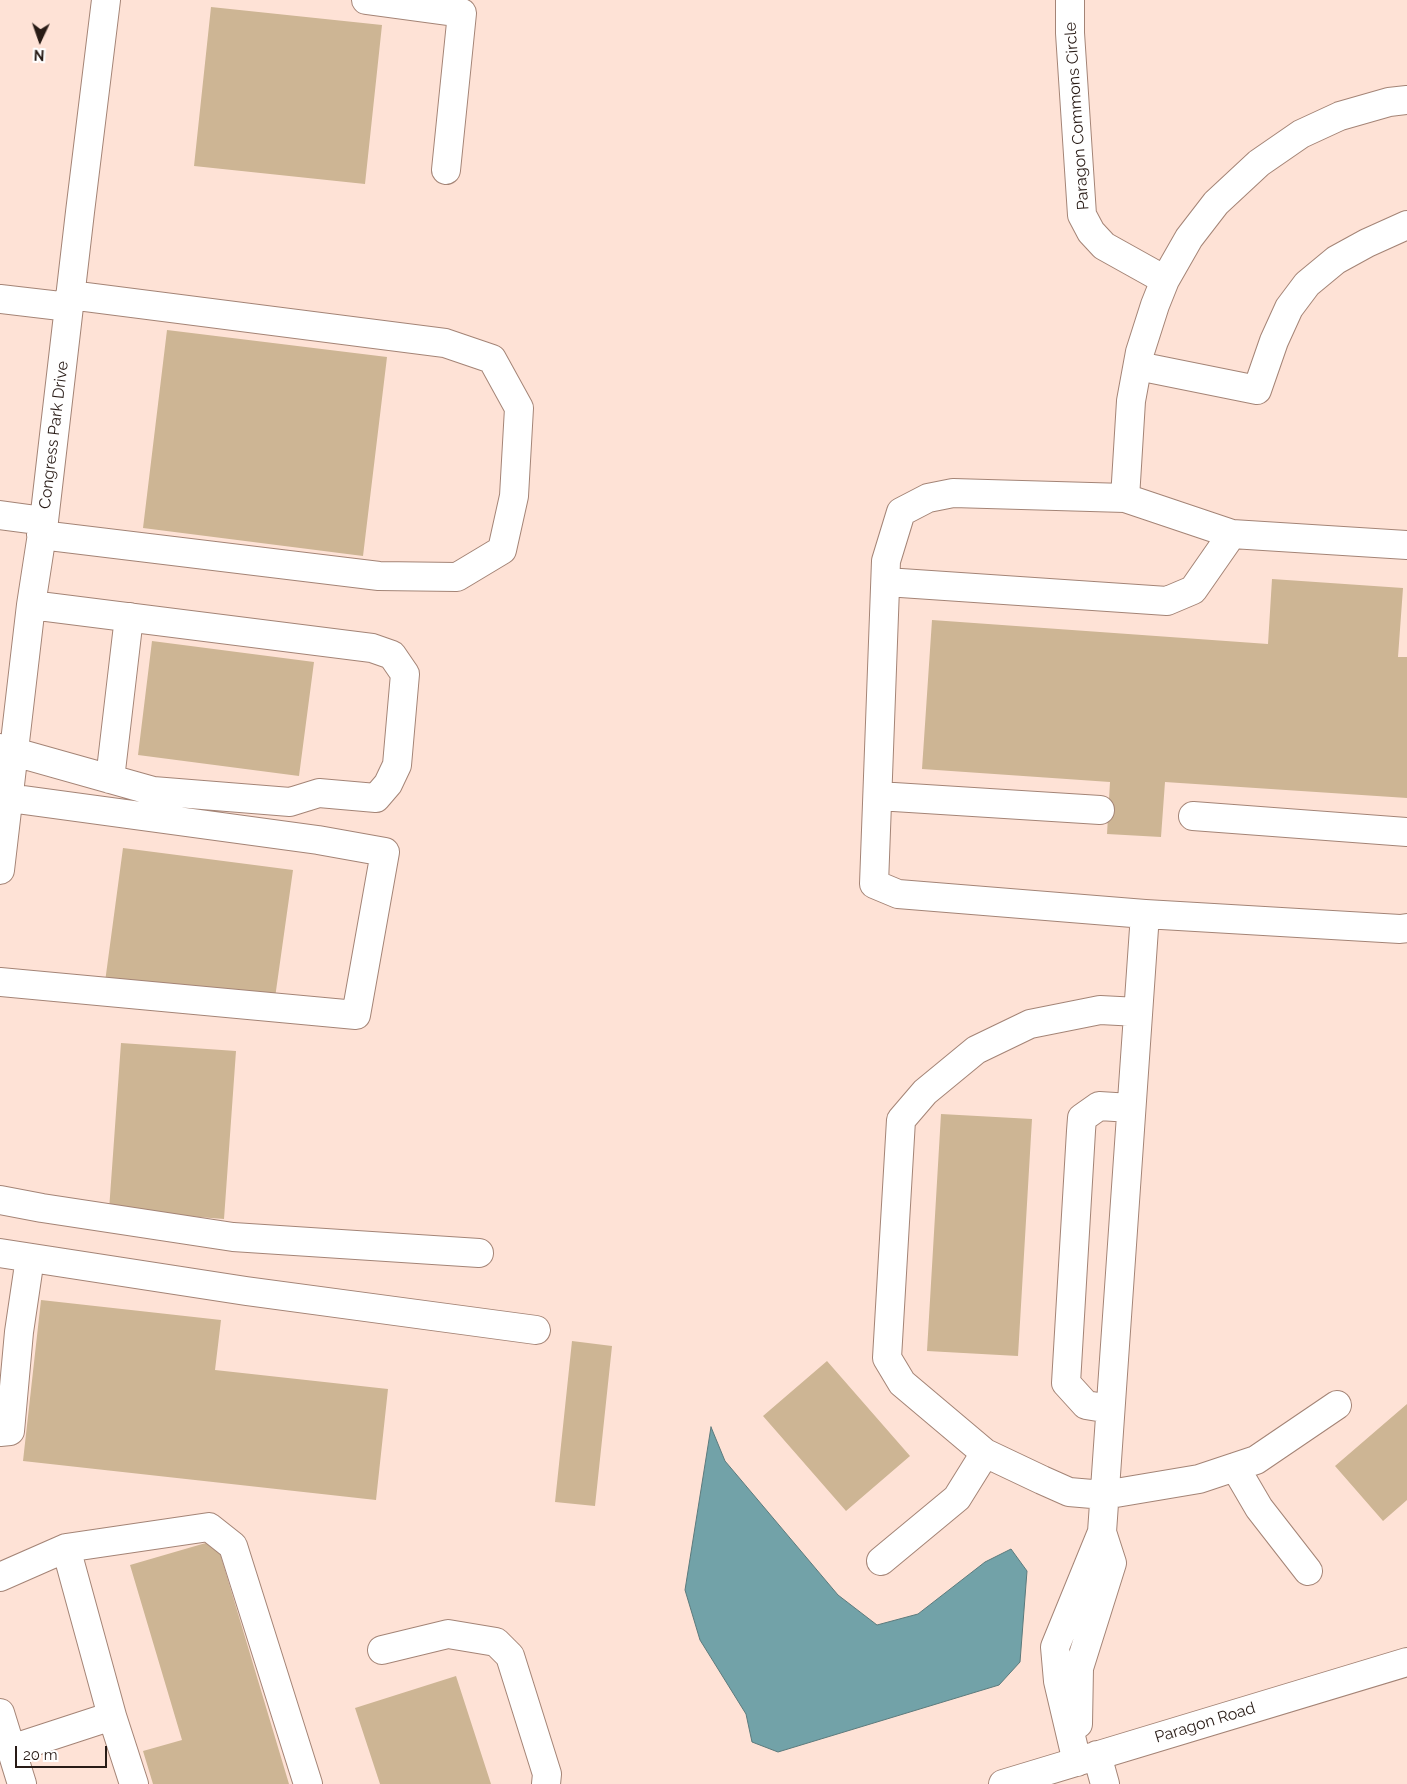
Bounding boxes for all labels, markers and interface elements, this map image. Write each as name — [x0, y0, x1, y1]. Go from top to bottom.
north arrow — [15, 15, 65, 65]
street label: Paragon Commons Circle — [1061, 21, 1093, 211]
text: N — [33, 47, 45, 63]
street label: Congress Park Drive — [35, 360, 73, 510]
street label: Paragon Road — [1152, 1699, 1258, 1747]
scale bar — [18, 1736, 110, 1768]
text: 20 m — [23, 1746, 58, 1764]

